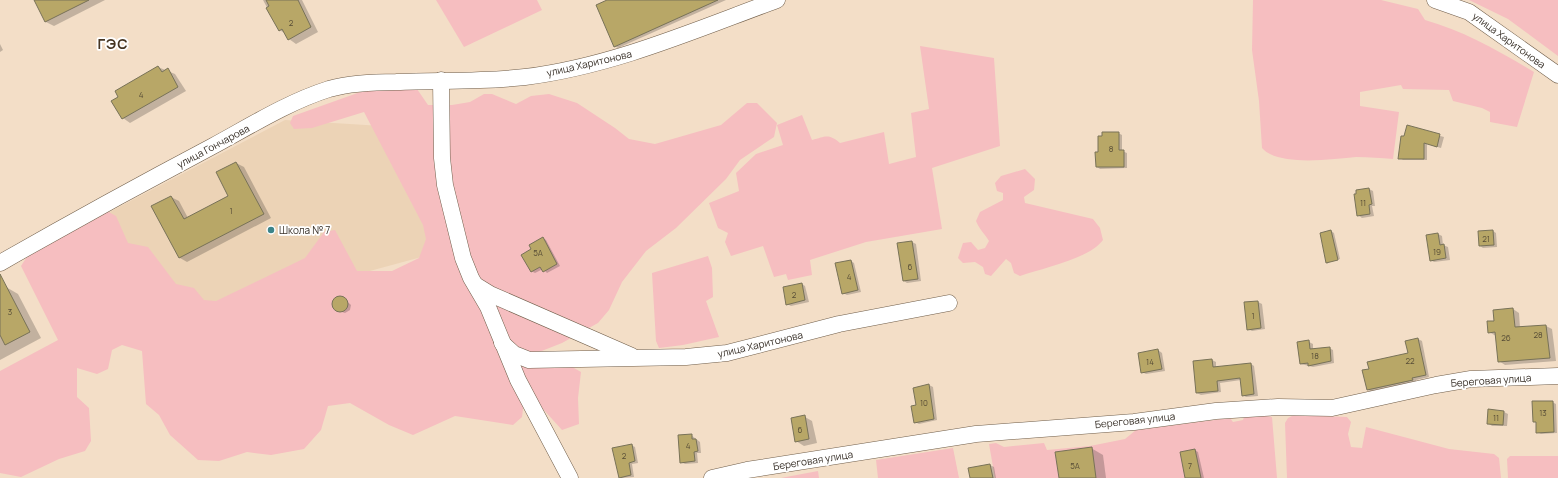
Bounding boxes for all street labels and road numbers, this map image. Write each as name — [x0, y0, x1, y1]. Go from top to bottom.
street label: улица Харитонова — [1470, 9, 1548, 71]
street label: улица Харитонова — [545, 46, 633, 80]
street label: улица Гончарова — [174, 121, 252, 171]
street label: улица Харитонова — [716, 327, 804, 361]
street label: Береговая улица — [1450, 370, 1532, 390]
street label: Береговая улица — [1094, 409, 1176, 431]
street label: Береговая улица — [772, 447, 854, 473]

